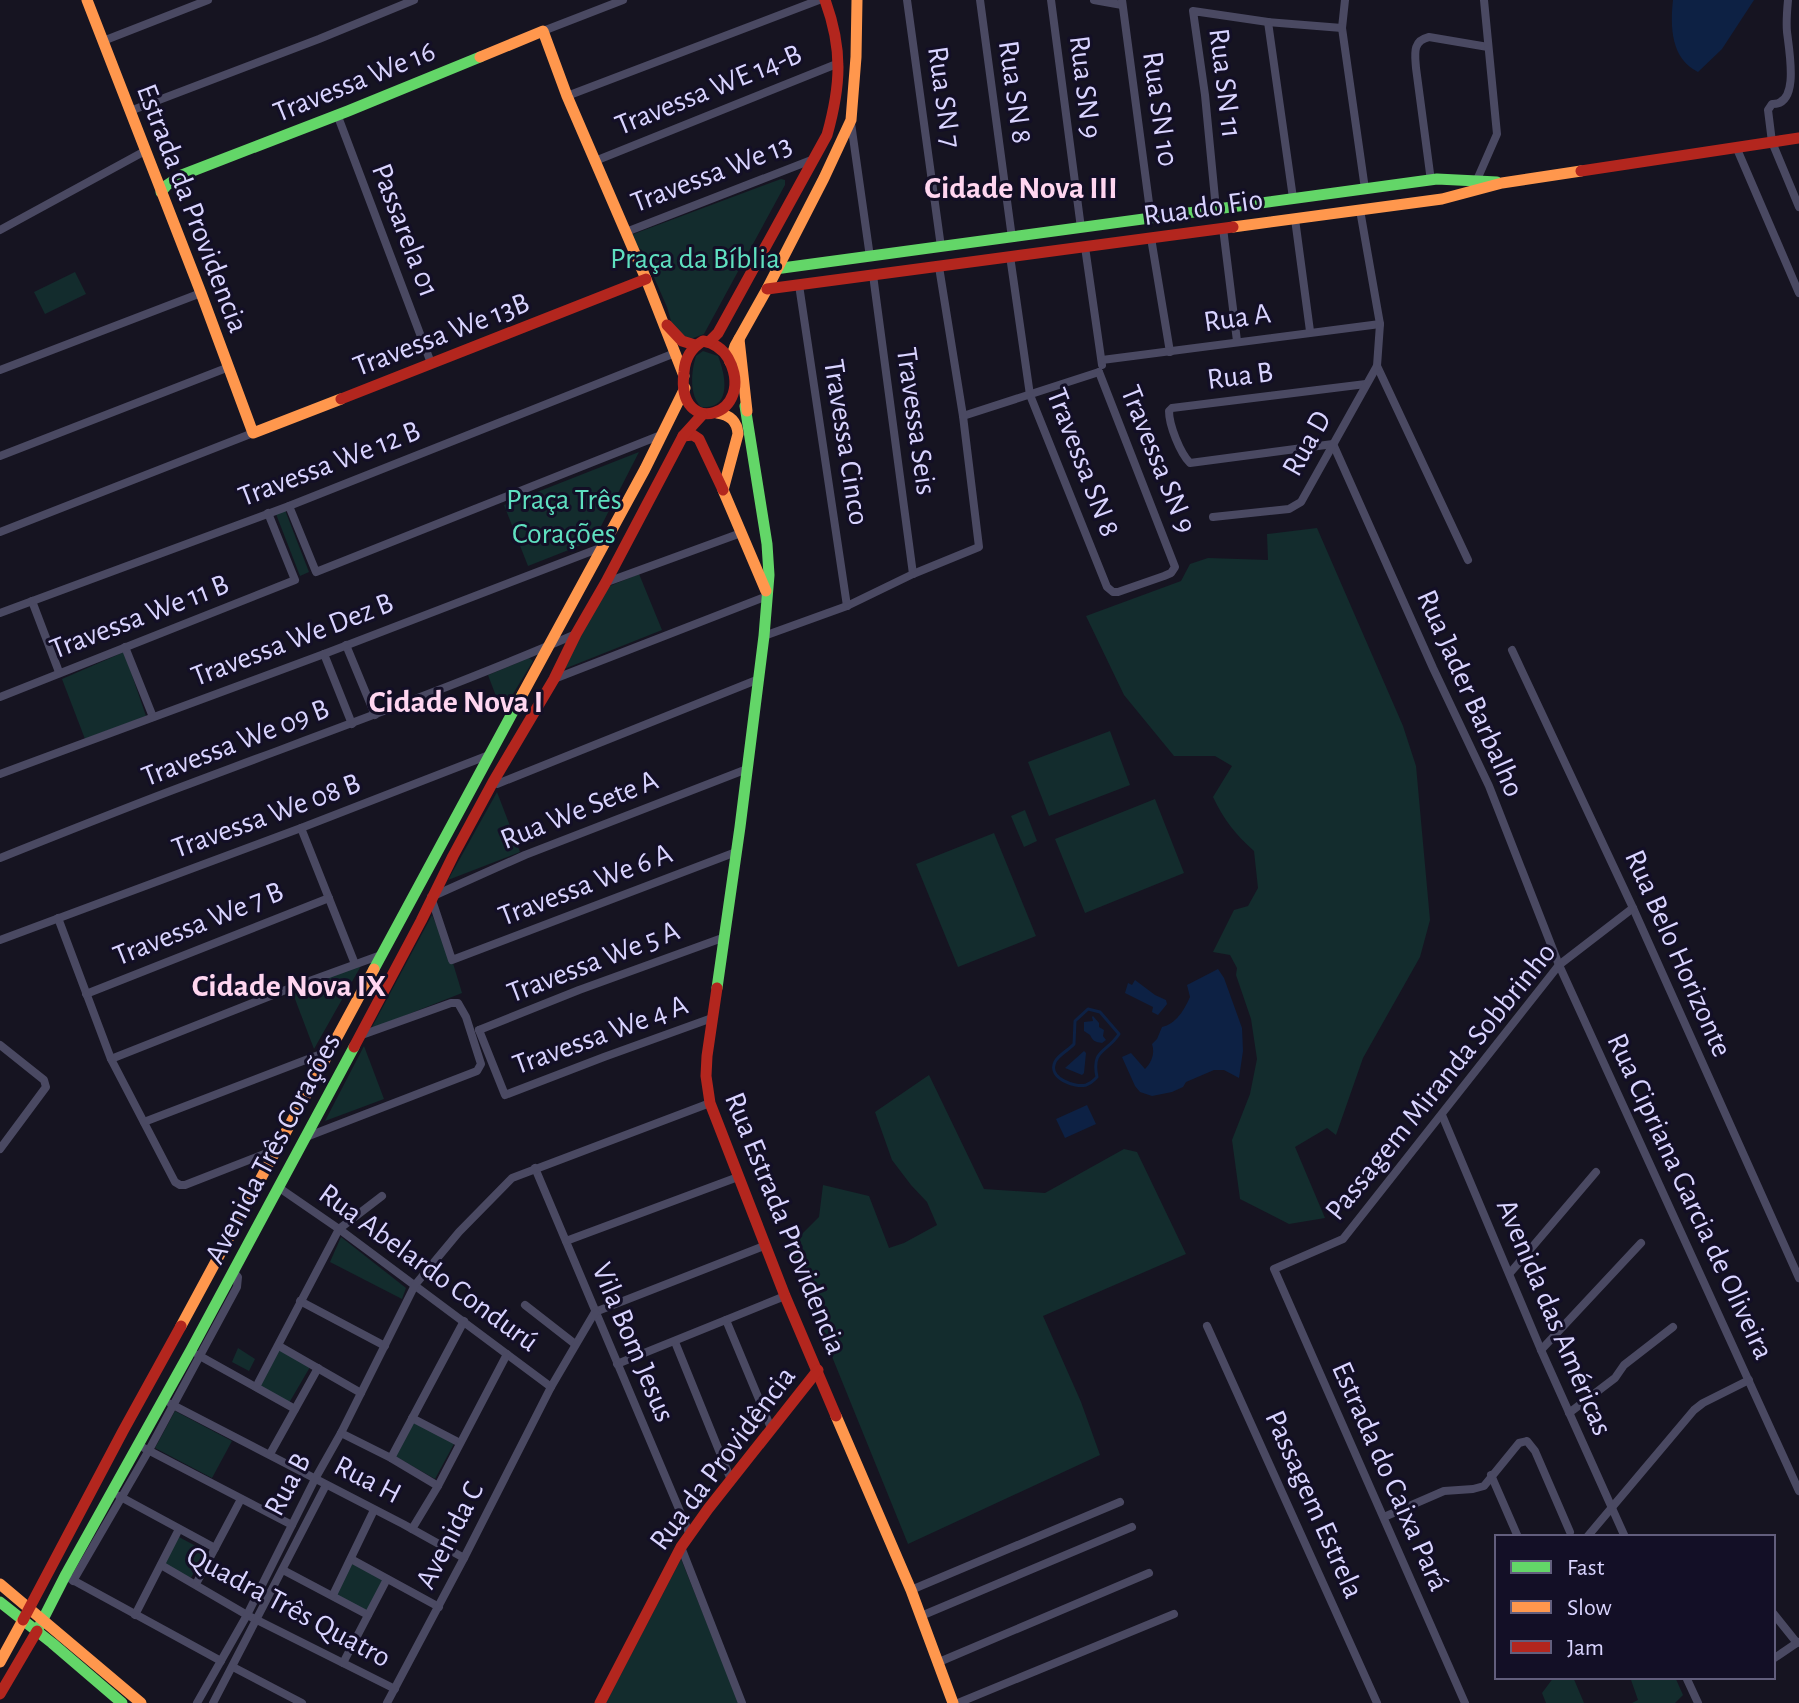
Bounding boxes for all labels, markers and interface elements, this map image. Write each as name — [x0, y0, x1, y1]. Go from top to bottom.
street label: Rua SN 11 — [1203, 27, 1247, 140]
street label: Rua SN 9 — [1064, 34, 1106, 141]
street label: Travessa We 16 — [269, 36, 439, 128]
street label: Travessa WE 14-B — [611, 39, 806, 141]
street label: Rua SN 8 — [993, 39, 1037, 146]
street label: Rua SN 7 — [922, 44, 966, 150]
street label: Rua SN 10 — [1137, 50, 1183, 169]
street label: Estrada da Providencia — [131, 80, 253, 337]
street label: Travessa We 13 — [627, 130, 796, 218]
street label: Passarela 01 — [366, 159, 444, 301]
district label: Cidade Nova III — [924, 172, 1118, 204]
street label: Rua do Fio — [1141, 185, 1265, 231]
park label: Praça da Bíblia — [610, 244, 780, 274]
street label: Travessa We 13B — [349, 288, 533, 382]
street label: Rua A — [1202, 298, 1273, 338]
street label: Travessa Seis — [891, 346, 941, 497]
street label: Travessa Cinco — [818, 357, 874, 527]
street label: Rua B — [1205, 357, 1275, 395]
street label: Travessa SN 9 — [1115, 381, 1201, 538]
street label: Travessa SN 8 — [1041, 384, 1125, 541]
street label: Rua D — [1277, 406, 1337, 481]
street label: Travessa We 12 B — [234, 416, 424, 512]
park label: Praça Três Corações — [506, 485, 622, 549]
street label: Travessa We 11 B — [46, 569, 233, 665]
street label: Rua Jader Barbalho — [1411, 585, 1529, 801]
street label: Travessa We Dez B — [187, 588, 397, 692]
district label: Cidade Nova I — [369, 686, 543, 718]
street label: Travessa We 09 B — [138, 693, 333, 792]
street label: Rua We Sete A — [496, 765, 662, 855]
street label: Travessa We 08 B — [168, 768, 365, 864]
street label: Travessa We 6 A — [494, 838, 676, 932]
street label: Rua Belo Horizonte — [1619, 845, 1737, 1061]
street label: Travessa We 7 B — [109, 876, 288, 972]
street label: Travessa We 5 A — [503, 915, 684, 1009]
street label: Passagem Miranda Sobbrinho — [1320, 937, 1562, 1226]
district label: Cidade Nova IX — [192, 970, 386, 1002]
street label: Travessa We 4 A — [509, 989, 692, 1080]
street label: Avenida Três Corações — [200, 1028, 346, 1269]
street label: Rua Cipriana Garcia de Oliveira — [1601, 1029, 1779, 1364]
street label: Rua Estrada Providencia — [719, 1088, 851, 1359]
street label: Rua Abelardo Condurú — [313, 1178, 544, 1357]
street label: Avenida das Américas — [1491, 1195, 1617, 1440]
street label: Vila Bom Jesus — [586, 1258, 680, 1426]
street label: Estrada do Caixa Pará — [1326, 1357, 1454, 1596]
street label: Rua da Providência — [644, 1361, 801, 1556]
street label: Passagem Estrela — [1259, 1406, 1369, 1603]
street label: Rua B — [259, 1448, 317, 1521]
street label: Rua H — [329, 1450, 406, 1509]
street label: Avenida C — [410, 1477, 489, 1594]
legend — [1495, 1535, 1775, 1679]
street label: Quadra Três Quatro — [181, 1540, 396, 1673]
text: Fast — [1567, 1556, 1605, 1580]
text: Slow — [1567, 1596, 1612, 1620]
text: Jam — [1567, 1636, 1604, 1660]

